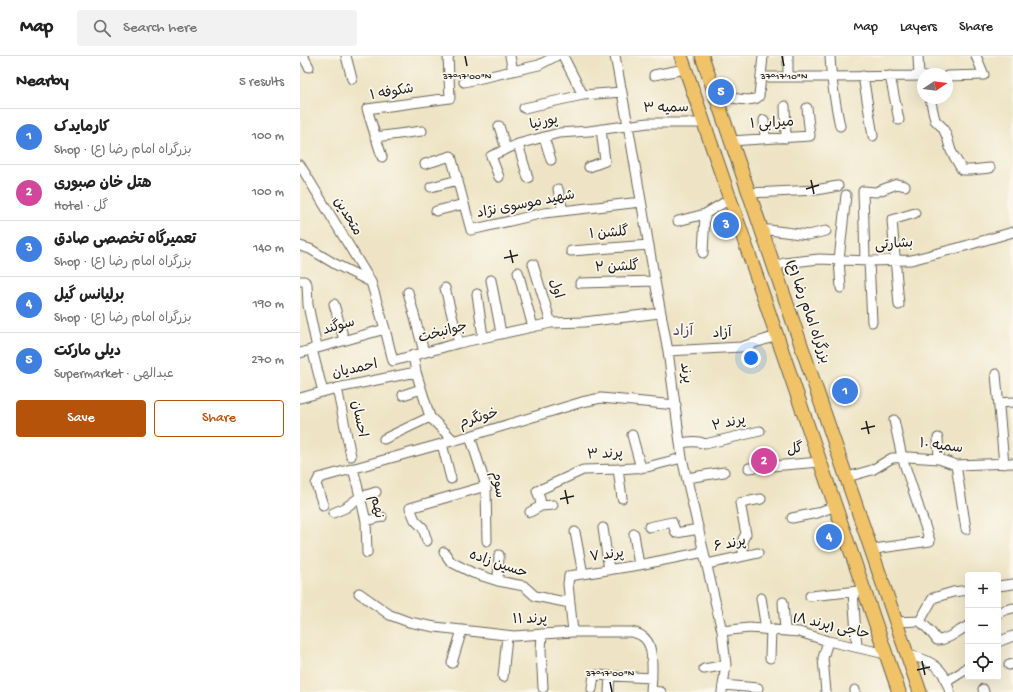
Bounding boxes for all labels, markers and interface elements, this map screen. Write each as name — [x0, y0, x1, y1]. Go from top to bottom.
search box — [77, 10, 357, 46]
text: Map — [20, 16, 53, 39]
icon: search — [91, 17, 113, 39]
text: Search here — [123, 19, 197, 37]
text: Map — [854, 19, 878, 36]
text: Layers — [900, 19, 937, 36]
text: Share — [959, 19, 993, 36]
north arrow — [917, 68, 953, 104]
text: 37°17'00"N — [442, 71, 492, 83]
text: 37°17'10"N — [759, 71, 808, 83]
text: Nearby — [16, 72, 69, 92]
text: 5 results — [239, 75, 284, 90]
pin: 5 — [708, 77, 734, 107]
street label: شکوفه ۱ — [369, 81, 415, 105]
street label: سمیه ۳ — [643, 100, 689, 118]
street label: پورنیا — [528, 112, 560, 134]
street label: میرابی ۱ — [750, 114, 794, 134]
text: کارمایدک — [54, 119, 110, 137]
text: 1 — [26, 129, 32, 144]
text: 100 m — [252, 129, 284, 144]
text: Shop · بزرگراه امام رضا (ع) — [54, 143, 192, 158]
text: هتل خان صبوری — [54, 175, 152, 193]
text: 2 — [26, 185, 32, 200]
text: 100 m — [252, 185, 284, 200]
street label: شهید موسوی نژاد — [475, 187, 577, 223]
street label: متحدین — [329, 195, 365, 239]
text: Hotel · گل — [54, 199, 108, 214]
pin: 3 — [713, 210, 739, 240]
street label: گلشن ۱ — [588, 222, 629, 244]
text: تعمیرگاه تخصصی صادق — [54, 231, 196, 249]
street label: بشارتی — [874, 235, 914, 255]
text: 3 — [26, 241, 32, 256]
text: 140 m — [253, 241, 284, 256]
text: Shop · بزرگراه امام رضا (ع) — [54, 255, 192, 270]
street label: گلشن ۲ — [595, 257, 639, 277]
street label: بزرگراه امام رضا (ع) — [781, 257, 835, 366]
street label: اول — [544, 277, 566, 301]
text: برلیانس گیل — [54, 287, 124, 305]
text: 4 — [26, 297, 32, 312]
text: 190 m — [253, 297, 284, 312]
text: Shop · بزرگراه امام رضا (ع) — [54, 311, 192, 326]
street label: سوگند — [320, 312, 357, 340]
street label: جوانبخت — [417, 318, 469, 348]
district label: آزاد — [673, 322, 694, 341]
street label: آزاد — [712, 324, 732, 343]
text: دیلی مارکت — [54, 343, 121, 361]
your location — [741, 348, 761, 368]
text: 5 — [26, 353, 32, 368]
text: 270 m — [251, 353, 284, 368]
street label: احمدیان — [331, 357, 379, 383]
street label: پرند — [675, 361, 695, 385]
text: Supermarket · عبدالهی — [54, 367, 174, 382]
pin: 1 — [832, 376, 858, 406]
street label: احسان — [346, 399, 370, 439]
button: Save — [16, 400, 146, 437]
button: Share — [154, 400, 284, 437]
street label: خونگرم — [457, 403, 501, 434]
street label: پرند ۲ — [711, 412, 747, 436]
street label: سمیه ۱۰ — [918, 436, 964, 458]
street label: گل — [786, 439, 804, 459]
street label: پرند ۳ — [587, 446, 623, 464]
pin: 2 — [751, 446, 777, 476]
street label: سوم — [486, 471, 507, 500]
street label: نهم — [365, 494, 387, 520]
pin: 4 — [816, 522, 842, 552]
street label: پرند ۶ — [712, 533, 748, 557]
street label: پرند ۷ — [589, 545, 625, 567]
street label: حسین زاده — [467, 547, 529, 583]
map controls — [965, 572, 1001, 680]
button: + — [965, 572, 1001, 608]
button: − — [965, 608, 1001, 644]
street label: حاجی (پرند ۸) — [791, 610, 871, 644]
street label: پرند ۱۱ — [512, 611, 548, 629]
button: locate — [965, 644, 1001, 680]
text: 37°17'00"N — [585, 668, 635, 680]

